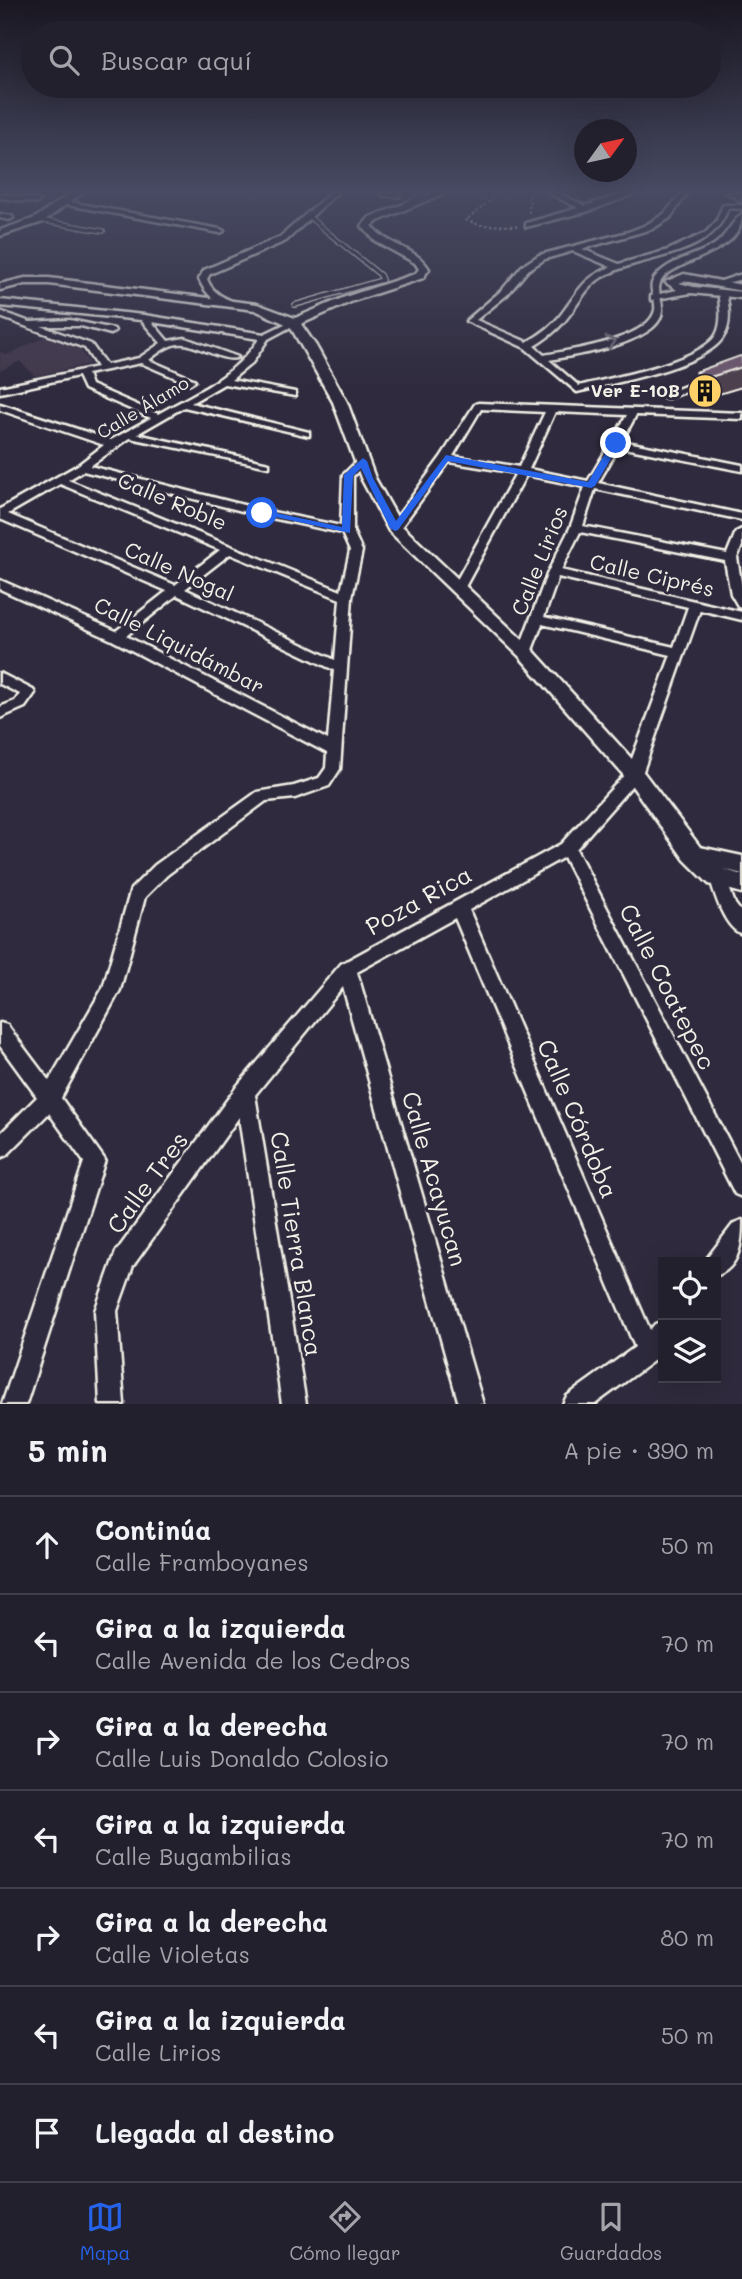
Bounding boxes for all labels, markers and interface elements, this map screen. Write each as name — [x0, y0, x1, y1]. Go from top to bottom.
search box — [21, 21, 721, 98]
icon: search — [45, 41, 83, 79]
text: Buscar aquí — [101, 43, 252, 77]
north arrow — [574, 119, 637, 182]
one-way arrow — [605, 336, 617, 350]
street label: Calle Álamo — [92, 370, 193, 444]
building icon: Ver E-10B — [686, 372, 724, 410]
place label: Ver E-10B — [591, 378, 680, 402]
route end — [600, 427, 631, 458]
street label: Calle Roble — [114, 466, 231, 536]
route start — [246, 497, 277, 528]
street label: Calle Lirios — [504, 502, 573, 619]
street label: Calle Nogal — [121, 535, 238, 607]
street label: Calle Ciprés — [587, 547, 717, 602]
street label: Calle Liquidámbar — [90, 590, 269, 699]
street label: Poza Rica — [360, 858, 477, 942]
street label: Calle Coatepec — [613, 898, 724, 1075]
street label: Calle Córdoba — [531, 1034, 626, 1203]
street label: Calle Acayucan — [396, 1088, 475, 1270]
street label: Calle Tres — [99, 1125, 194, 1239]
street label: Calle Tierra Blanca — [264, 1129, 331, 1358]
map controls — [658, 1257, 721, 1383]
button: locate — [658, 1257, 721, 1320]
button: layers — [658, 1320, 721, 1383]
text: 5 min — [28, 1430, 108, 1470]
text: A pie · 390 m — [564, 1435, 714, 1465]
text: Continúa — [95, 1513, 211, 1547]
icon: ahead — [28, 1526, 66, 1564]
text: 50 m — [661, 1530, 714, 1560]
text: Calle Framboyanes — [95, 1547, 309, 1577]
text: Gira a la izquierda — [95, 1611, 346, 1645]
icon: left — [28, 1624, 66, 1662]
text: 70 m — [661, 1628, 714, 1658]
text: Calle Avenida de los Cedros — [95, 1645, 411, 1675]
text: Gira a la derecha — [95, 1709, 328, 1743]
icon: right — [28, 1722, 66, 1760]
text: 70 m — [661, 1726, 714, 1756]
text: Calle Luis Donaldo Colosio — [95, 1743, 388, 1773]
text: Gira a la izquierda — [95, 1807, 346, 1841]
icon: left — [28, 1820, 66, 1858]
text: 70 m — [661, 1824, 714, 1854]
text: Calle Bugambilias — [95, 1841, 292, 1871]
text: Gira a la derecha — [95, 1905, 328, 1939]
icon: right — [28, 1918, 66, 1956]
text: 80 m — [660, 1922, 714, 1952]
text: Calle Violetas — [95, 1939, 250, 1969]
text: Gira a la izquierda — [95, 2003, 346, 2037]
icon: left — [28, 2016, 66, 2054]
text: 50 m — [661, 2020, 714, 2050]
text: Calle Lirios — [95, 2037, 221, 2067]
icon: arrive — [28, 2114, 66, 2152]
text: Llegada al destino — [95, 2116, 334, 2150]
tab: Mapa — [80, 2198, 130, 2265]
tab: Cómo llegar — [290, 2198, 401, 2265]
tab: Guardados — [560, 2198, 662, 2265]

